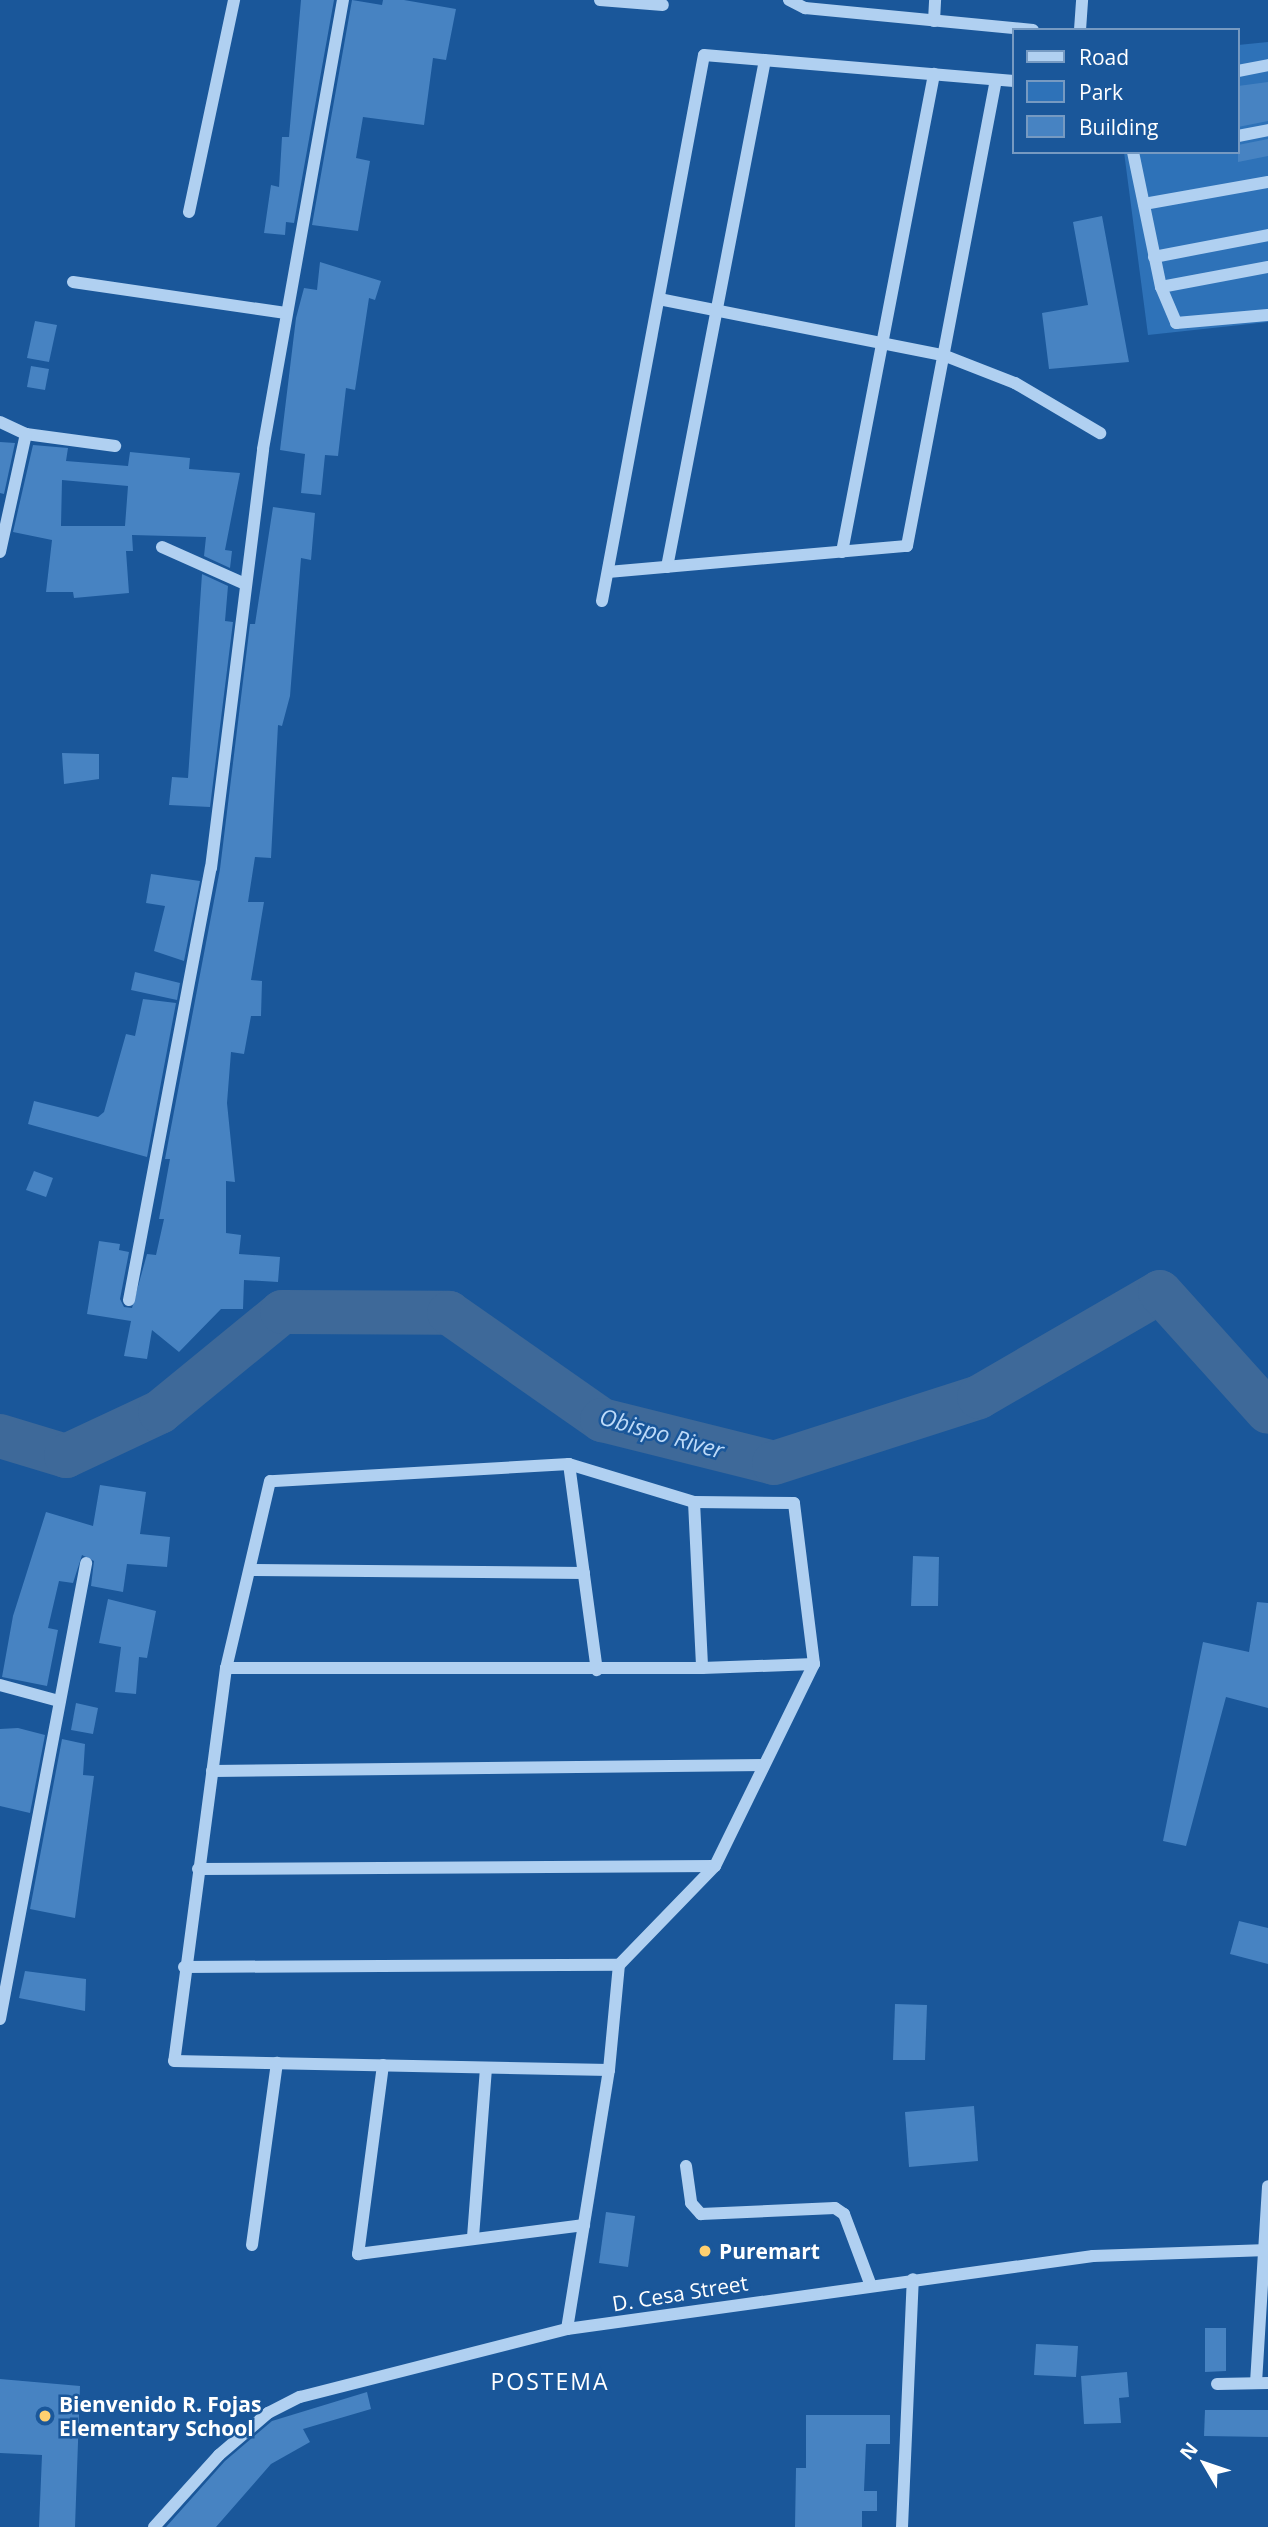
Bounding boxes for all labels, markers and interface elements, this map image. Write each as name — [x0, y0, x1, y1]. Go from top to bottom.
legend — [1012, 28, 1240, 154]
text: Road — [1079, 43, 1129, 71]
text: Park — [1079, 78, 1123, 106]
text: Building — [1079, 113, 1158, 141]
water label: Obispo River — [597, 1402, 727, 1464]
place label: Puremart — [719, 2238, 820, 2264]
marker: Puremart — [697, 2243, 713, 2259]
street label: D. Cesa Street — [610, 2270, 750, 2316]
district label: POSTEMA — [491, 2367, 609, 2395]
place label: Bienvenido R. Fojas Elementary School — [59, 2391, 261, 2441]
marker: Bienvenido R. Fojas Elementary School — [37, 2408, 53, 2424]
north arrow — [1170, 2429, 1240, 2499]
text: N — [1174, 2437, 1204, 2465]

